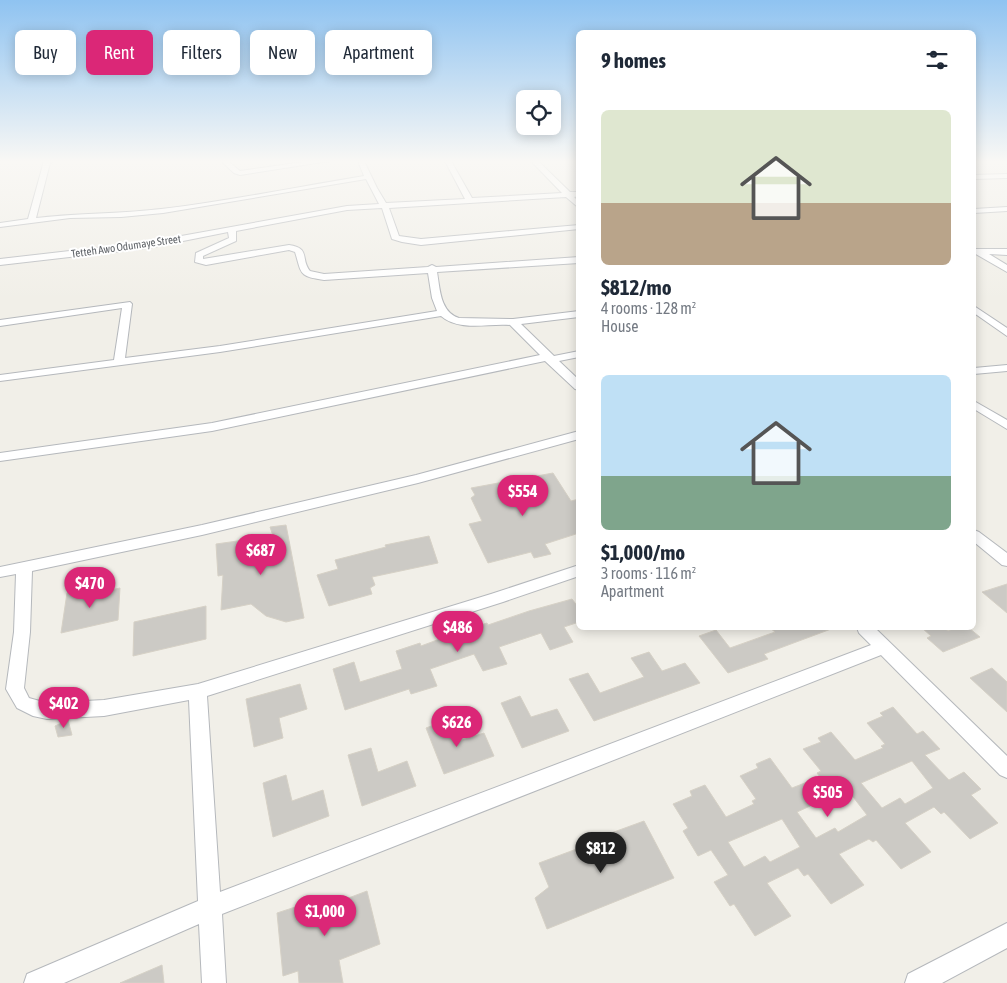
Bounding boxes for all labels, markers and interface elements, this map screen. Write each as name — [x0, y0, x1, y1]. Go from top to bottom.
chip: Buy — [15, 30, 76, 75]
chip: Rent — [86, 30, 153, 75]
chip: Filters — [163, 30, 240, 75]
chip: New — [250, 30, 315, 75]
chip: Apartment — [325, 30, 432, 75]
icon: filters — [923, 46, 951, 74]
text: 9 homes — [601, 48, 666, 72]
map controls — [516, 90, 561, 135]
button: locate — [516, 90, 561, 135]
icon: home — [731, 143, 821, 233]
street label: Tetteh Awo Odumaye Street — [70, 232, 182, 260]
text: $812/mo — [601, 275, 672, 299]
text: 4 rooms · 128 m² — [601, 299, 696, 317]
text: House — [601, 317, 638, 335]
icon: home — [731, 408, 821, 498]
pin: $554 — [493, 474, 553, 517]
text: $554 — [508, 482, 538, 500]
pin: $687 — [231, 534, 291, 576]
text: $1,000/mo — [601, 540, 685, 564]
text: $687 — [246, 541, 276, 559]
text: 3 rooms · 116 m² — [601, 564, 696, 582]
pin: $470 — [60, 566, 120, 609]
text: $470 — [75, 574, 105, 592]
text: Apartment — [601, 582, 664, 600]
pin: $486 — [428, 610, 488, 653]
text: $486 — [443, 618, 473, 636]
pin: $402 — [34, 686, 94, 729]
text: $402 — [49, 694, 79, 712]
pin: $626 — [427, 706, 487, 748]
text: $626 — [442, 713, 472, 731]
pin: $505 — [798, 776, 858, 818]
text: $505 — [813, 783, 843, 801]
pin: $812 — [571, 832, 631, 874]
text: $812 — [586, 839, 616, 857]
pin: $1,000 — [284, 894, 366, 937]
text: $1,000 — [305, 902, 345, 920]

